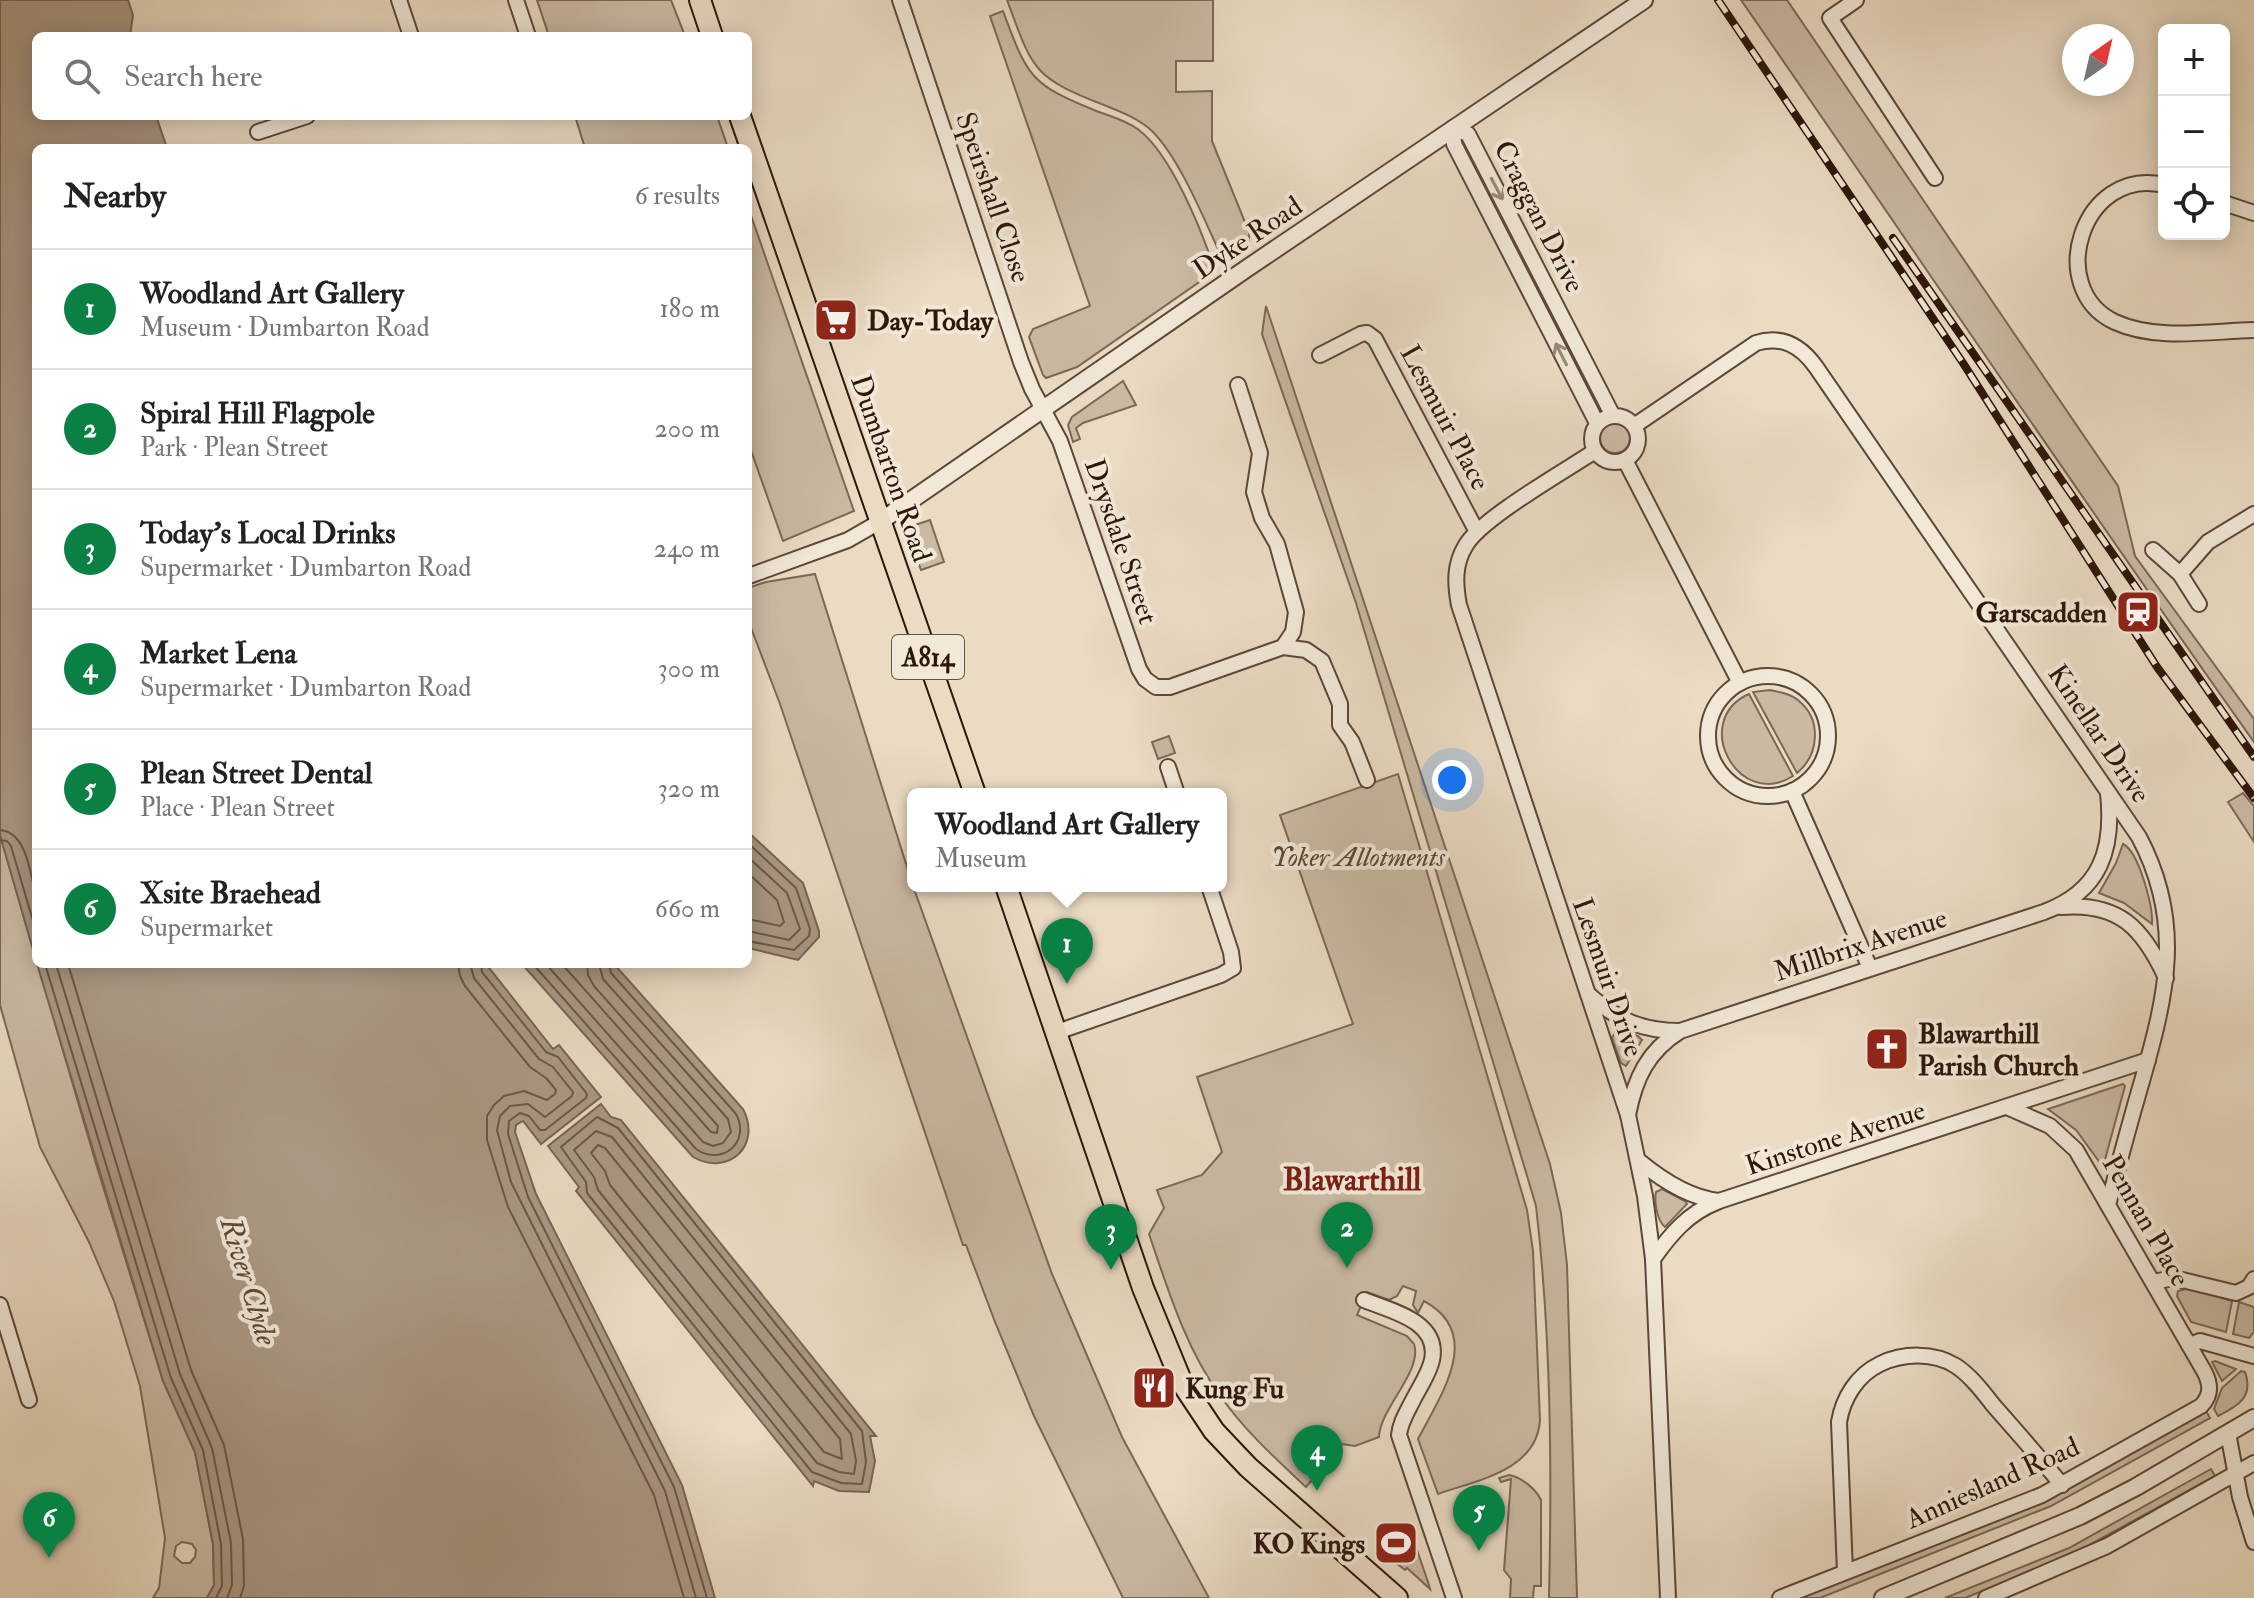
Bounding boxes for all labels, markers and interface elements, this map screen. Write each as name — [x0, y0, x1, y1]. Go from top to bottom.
north arrow — [2062, 24, 2134, 96]
map controls — [2158, 24, 2230, 240]
button: + — [2158, 24, 2230, 96]
search box — [32, 32, 752, 120]
icon: search — [60, 54, 104, 98]
text: Search here — [124, 58, 263, 95]
button: − — [2158, 96, 2230, 168]
street label: Speirshall Close — [947, 108, 1038, 287]
street label: Craggan Drive — [1485, 135, 1592, 299]
button: locate — [2158, 168, 2230, 240]
text: Nearby — [64, 175, 166, 218]
one-way arrow — [1489, 177, 1505, 200]
text: 6 results — [635, 180, 720, 212]
street label: Dyke Road — [1187, 189, 1309, 287]
text: Woodland Art Gallery — [140, 275, 404, 312]
text: 1 — [85, 293, 95, 325]
text: 180 m — [660, 293, 720, 325]
supermarket icon: Day-Today — [812, 296, 860, 344]
place label: Day-Today — [867, 304, 995, 339]
text: Museum · Dumbarton Road — [140, 312, 430, 344]
street label: Lesmuir Place — [1392, 339, 1498, 497]
one-way arrow — [1553, 343, 1569, 367]
street label: Dumbarton Road — [842, 370, 939, 567]
text: Spiral Hill Flagpole — [140, 395, 375, 432]
text: 2 — [83, 413, 97, 445]
text: 200 m — [655, 413, 720, 445]
text: Park · Plean Street — [140, 432, 328, 464]
street label: Drysdale Street — [1076, 454, 1165, 629]
text: Today's Local Drinks — [140, 515, 395, 552]
text: 3 — [85, 533, 95, 565]
text: 240 m — [654, 533, 720, 565]
text: Supermarket · Dumbarton Road — [140, 552, 471, 584]
station icon: Garscadden — [2114, 588, 2162, 636]
place label: Garscadden — [1975, 596, 2108, 631]
text: Market Lena — [140, 635, 297, 672]
road number: A814 — [892, 635, 964, 679]
text: 4 — [83, 653, 97, 685]
text: 300 m — [658, 653, 720, 685]
street label: Kinellar Drive — [2040, 658, 2158, 810]
text: Supermarket · Dumbarton Road — [140, 672, 471, 704]
text: Plean Street Dental — [140, 755, 372, 792]
your location — [1432, 760, 1472, 800]
text: 5 — [84, 773, 96, 805]
text: 320 m — [658, 773, 720, 805]
popup — [907, 788, 1227, 892]
text: Place · Plean Street — [140, 792, 335, 824]
text: Woodland Art Gallery — [935, 806, 1199, 843]
park label: Yoker Allotments — [1271, 840, 1446, 875]
text: Museum — [935, 843, 1027, 875]
text: Xsite Braehead — [140, 875, 321, 912]
text: 6 — [83, 893, 97, 925]
text: 660 m — [655, 893, 720, 925]
street label: Lesmuir Drive — [1564, 894, 1651, 1062]
street label: Millbrix Avenue — [1770, 901, 1952, 990]
text: Supermarket — [140, 912, 273, 944]
pin: 1 — [1041, 918, 1093, 984]
place label: Blawarthill Parish Church — [1918, 1017, 2079, 1084]
church icon: Blawarthill Parish Church — [1863, 1025, 1911, 1073]
street label: Kinstone Avenue — [1741, 1093, 1930, 1184]
street label: Pennan Place — [2094, 1149, 2198, 1293]
district label: Blawarthill — [1283, 1160, 1422, 1200]
pin: 2 — [1321, 1202, 1373, 1268]
pin: 3 — [1085, 1204, 1137, 1270]
water label: River Clyde — [211, 1212, 286, 1351]
restaurant icon: Kung Fu — [1130, 1364, 1178, 1412]
place label: Kung Fu — [1185, 1372, 1285, 1407]
pin: 4 — [1291, 1425, 1343, 1491]
street label: Anniesland Road — [1899, 1429, 2085, 1538]
pin: 5 — [1453, 1485, 1505, 1551]
pin: 6 — [23, 1492, 75, 1558]
sports icon: KO Kings — [1372, 1519, 1420, 1567]
place label: KO Kings — [1253, 1527, 1365, 1562]

